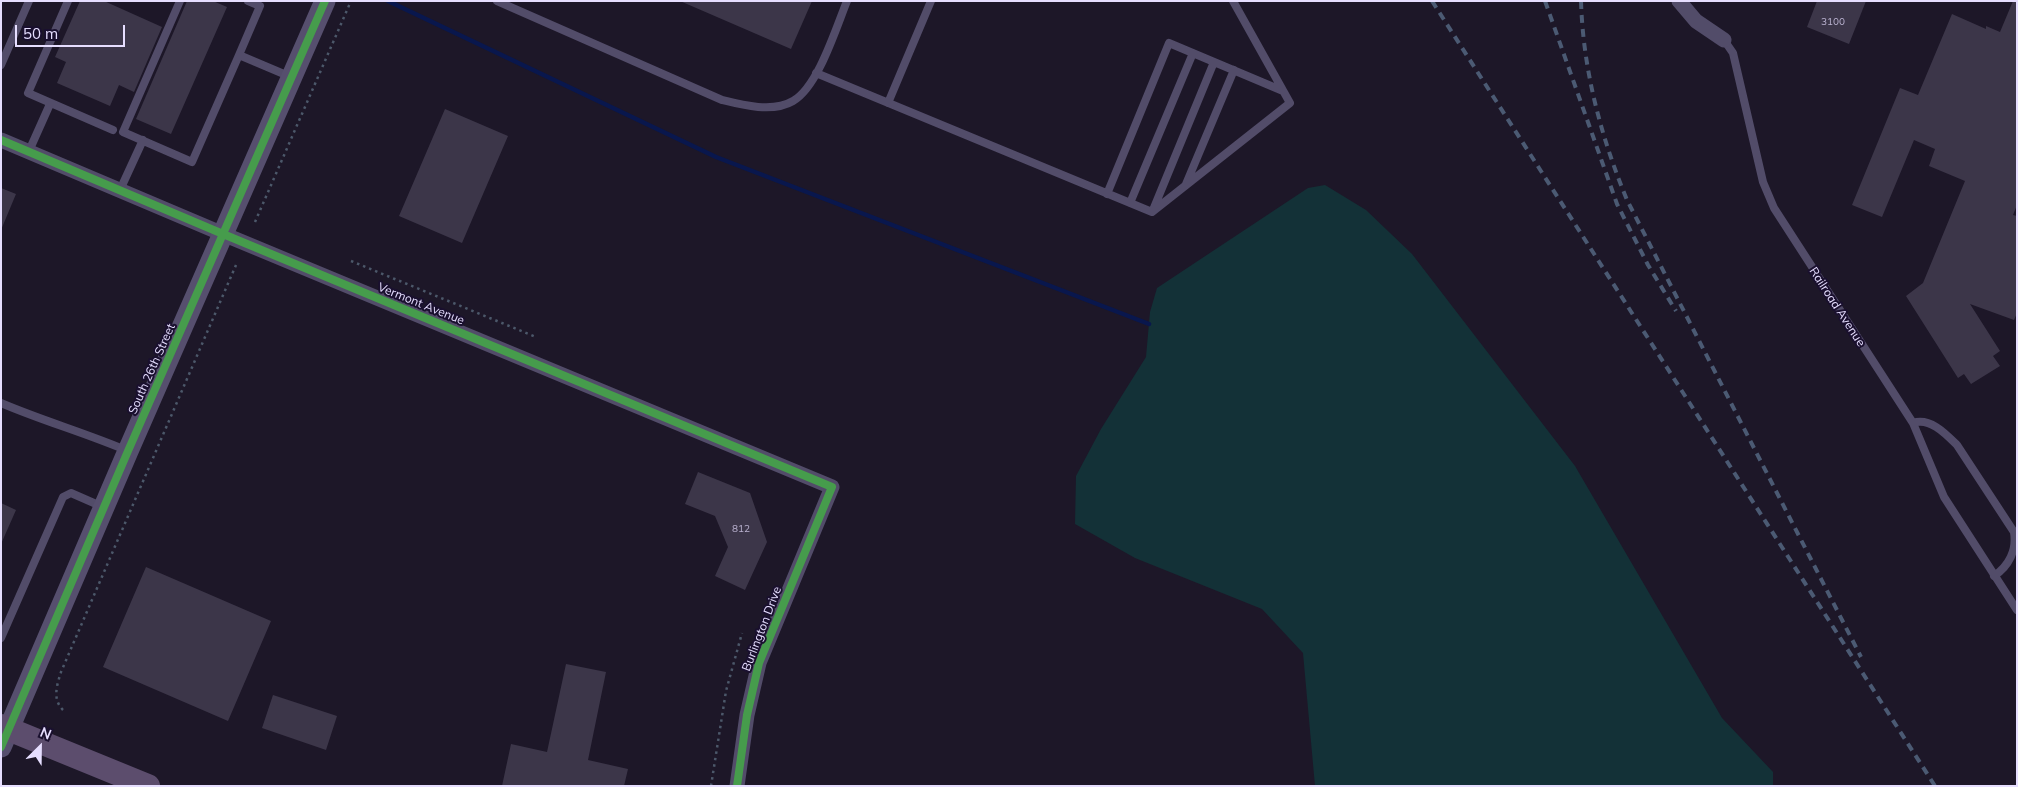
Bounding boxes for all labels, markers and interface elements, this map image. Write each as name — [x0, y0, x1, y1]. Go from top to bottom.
scale bar — [18, 15, 128, 47]
house number: 3100 — [1821, 16, 1845, 28]
text: 50 m — [23, 24, 58, 43]
street label: Railroad Avenue — [1806, 265, 1868, 349]
street label: Vermont Avenue — [376, 280, 466, 328]
street label: South 26th Street — [126, 322, 178, 416]
house number: 812 — [732, 523, 750, 535]
street label: Burlington Drive — [739, 585, 785, 673]
north arrow — [15, 722, 65, 772]
text: N — [37, 723, 54, 744]

